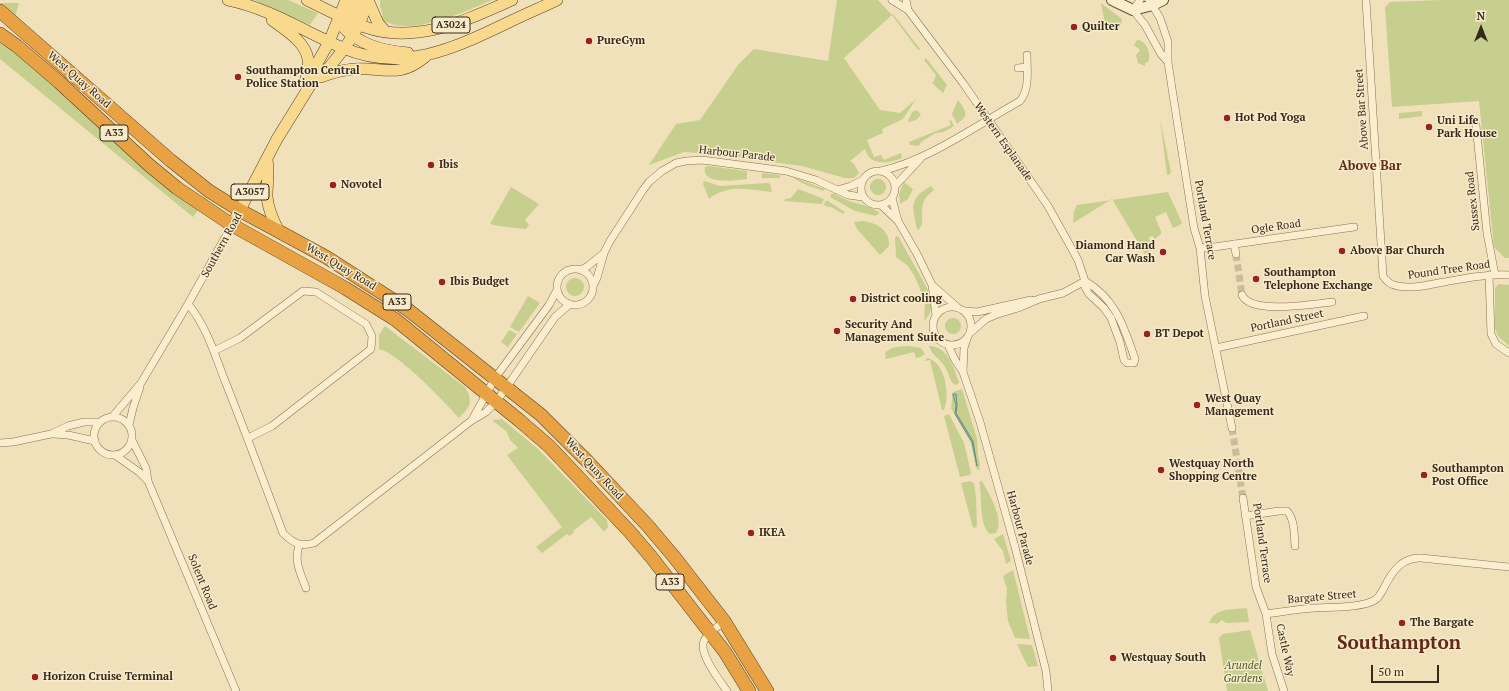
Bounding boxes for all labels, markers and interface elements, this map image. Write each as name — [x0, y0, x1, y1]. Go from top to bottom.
north arrow — [1461, 8, 1501, 48]
text: N — [1477, 9, 1485, 23]
road number: A3024 — [432, 17, 470, 33]
place label: Quilter — [1082, 20, 1119, 34]
marker: Quilter — [1069, 22, 1079, 32]
place label: PureGym — [597, 34, 645, 48]
marker: PureGym — [584, 36, 594, 46]
street label: West Quay Road — [45, 49, 113, 111]
place label: Southampton Central Police Station — [246, 64, 360, 90]
street label: Above Bar Street — [1353, 68, 1371, 150]
marker: Southampton Central Police Station — [233, 72, 243, 82]
street label: Western Esplanade — [971, 100, 1035, 184]
place label: Hot Pod Yoga — [1235, 111, 1306, 125]
marker: Hot Pod Yoga — [1222, 113, 1232, 123]
place label: Uni Life Park House — [1437, 114, 1497, 140]
marker: Uni Life Park House — [1424, 122, 1434, 132]
road number: A33 — [100, 125, 128, 141]
street label: Harbour Parade — [698, 143, 776, 165]
place label: Ibis — [439, 158, 458, 172]
district label: Above Bar — [1338, 158, 1402, 174]
marker: Ibis — [426, 160, 436, 170]
street label: Sussex Road — [1463, 170, 1483, 232]
place label: Novotel — [341, 178, 382, 192]
street label: Portland Terrace — [1191, 179, 1219, 261]
marker: Novotel — [328, 180, 338, 190]
road number: A3057 — [231, 184, 269, 200]
street label: Southern Road — [199, 210, 245, 280]
street label: Ogle Road — [1250, 217, 1302, 237]
place label: Diamond Hand Car Wash — [1076, 239, 1155, 265]
street label: West Quay Road — [304, 241, 378, 293]
place label: Above Bar Church — [1350, 244, 1445, 258]
marker: Above Bar Church — [1337, 246, 1347, 256]
marker: Diamond Hand Car Wash — [1158, 247, 1168, 257]
street label: Pound Tree Road — [1407, 258, 1491, 282]
place label: Southampton Telephone Exchange — [1264, 266, 1373, 292]
marker: Southampton Telephone Exchange — [1251, 274, 1261, 284]
place label: Ibis Budget — [450, 275, 509, 289]
marker: Ibis Budget — [437, 277, 447, 287]
place label: District cooling — [861, 292, 942, 306]
road number: A33 — [383, 294, 411, 310]
marker: District cooling — [848, 294, 858, 304]
street label: Portland Street — [1249, 307, 1325, 335]
place label: Security And Management Suite — [845, 318, 944, 344]
marker: Security And Management Suite — [832, 326, 842, 336]
place label: BT Depot — [1155, 327, 1204, 341]
marker: BT Depot — [1142, 329, 1152, 339]
place label: West Quay Management — [1205, 392, 1274, 418]
marker: West Quay Management — [1192, 400, 1202, 410]
street label: West Quay Road — [562, 435, 626, 503]
place label: Westquay North Shopping Centre — [1169, 457, 1257, 483]
place label: Southampton Post Office — [1432, 462, 1504, 488]
marker: Westquay North Shopping Centre — [1156, 465, 1166, 475]
marker: Southampton Post Office — [1419, 470, 1429, 480]
street label: Harbour Parade — [1004, 489, 1036, 567]
street label: Portland Terrace — [1250, 502, 1274, 584]
place label: IKEA — [759, 526, 786, 540]
marker: IKEA — [746, 528, 756, 538]
street label: Solent Road — [185, 552, 219, 612]
road number: A33 — [656, 574, 684, 590]
street label: Bargate Street — [1287, 587, 1357, 607]
place label: The Bargate — [1410, 616, 1474, 630]
marker: The Bargate — [1397, 618, 1407, 628]
street label: Castle Way — [1273, 622, 1297, 678]
district label: Southampton — [1337, 633, 1461, 655]
place label: Westquay South — [1121, 651, 1206, 665]
marker: Westquay South — [1108, 653, 1118, 663]
scale bar — [1373, 657, 1441, 683]
park label: Arundel Gardens — [1223, 659, 1263, 685]
text: 50 m — [1378, 664, 1404, 679]
place label: Horizon Cruise Terminal — [43, 670, 173, 684]
marker: Horizon Cruise Terminal — [30, 672, 40, 682]

